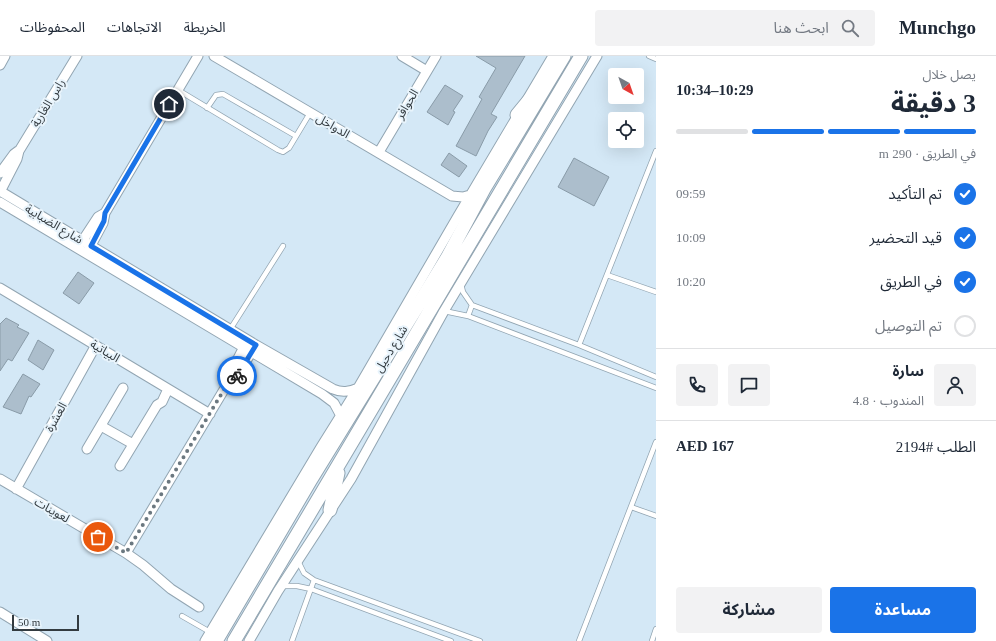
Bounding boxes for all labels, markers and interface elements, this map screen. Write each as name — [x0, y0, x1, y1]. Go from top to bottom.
search box — [595, 10, 875, 46]
icon: search — [839, 17, 861, 39]
text: Munchgo — [899, 17, 976, 38]
text: المحفوظات — [20, 20, 85, 35]
text: الاتجاهات — [107, 20, 162, 35]
text: الخريطة — [184, 20, 226, 35]
text: ابحث هنا — [773, 20, 829, 36]
text: يصل خلال — [923, 67, 976, 82]
north arrow — [608, 68, 644, 104]
map controls — [608, 68, 644, 148]
street label: راس الغارية — [28, 76, 68, 130]
text: 10:29–10:34 — [676, 82, 754, 98]
street label: الحوافر — [392, 86, 421, 122]
pin — [152, 87, 186, 121]
text: 3 دقيقة — [891, 89, 976, 118]
icon: home — [158, 93, 180, 115]
street label: الدواخل — [314, 111, 352, 141]
button: locate — [608, 112, 644, 148]
text: في الطريق · 290 m — [879, 146, 976, 161]
icon: check — [954, 183, 976, 205]
text: 09:59 — [676, 186, 706, 201]
text: تم التأكيد — [888, 186, 942, 202]
street label: شارع الضبابية — [22, 201, 85, 248]
icon: check — [954, 227, 976, 249]
text: 10:09 — [676, 230, 706, 245]
text: قيد التحضير — [870, 230, 942, 246]
icon: check — [954, 271, 976, 293]
text: 10:20 — [676, 274, 706, 289]
text: في الطريق — [880, 274, 942, 290]
text: تم التوصيل — [875, 318, 942, 334]
street label: شارع دحيل — [372, 323, 412, 376]
street label: البياتية — [88, 337, 122, 365]
courier — [217, 356, 257, 396]
text: سارة — [892, 363, 924, 379]
button: phone — [676, 364, 718, 406]
button: chat — [728, 364, 770, 406]
button: person — [934, 364, 976, 406]
icon: bike — [226, 365, 248, 387]
text: المندوب · 4.8 — [853, 393, 924, 408]
street label: العشرة — [42, 400, 70, 434]
text: AED 167 — [676, 438, 734, 454]
text: الطلب #2194 — [896, 439, 976, 455]
street label: لعوينات — [32, 494, 72, 526]
pin — [81, 520, 115, 554]
icon: bag — [87, 526, 109, 548]
button: مشاركة — [676, 587, 822, 633]
button: مساعدة — [830, 587, 976, 633]
scale bar — [12, 613, 79, 632]
text: 50 m — [18, 616, 40, 628]

